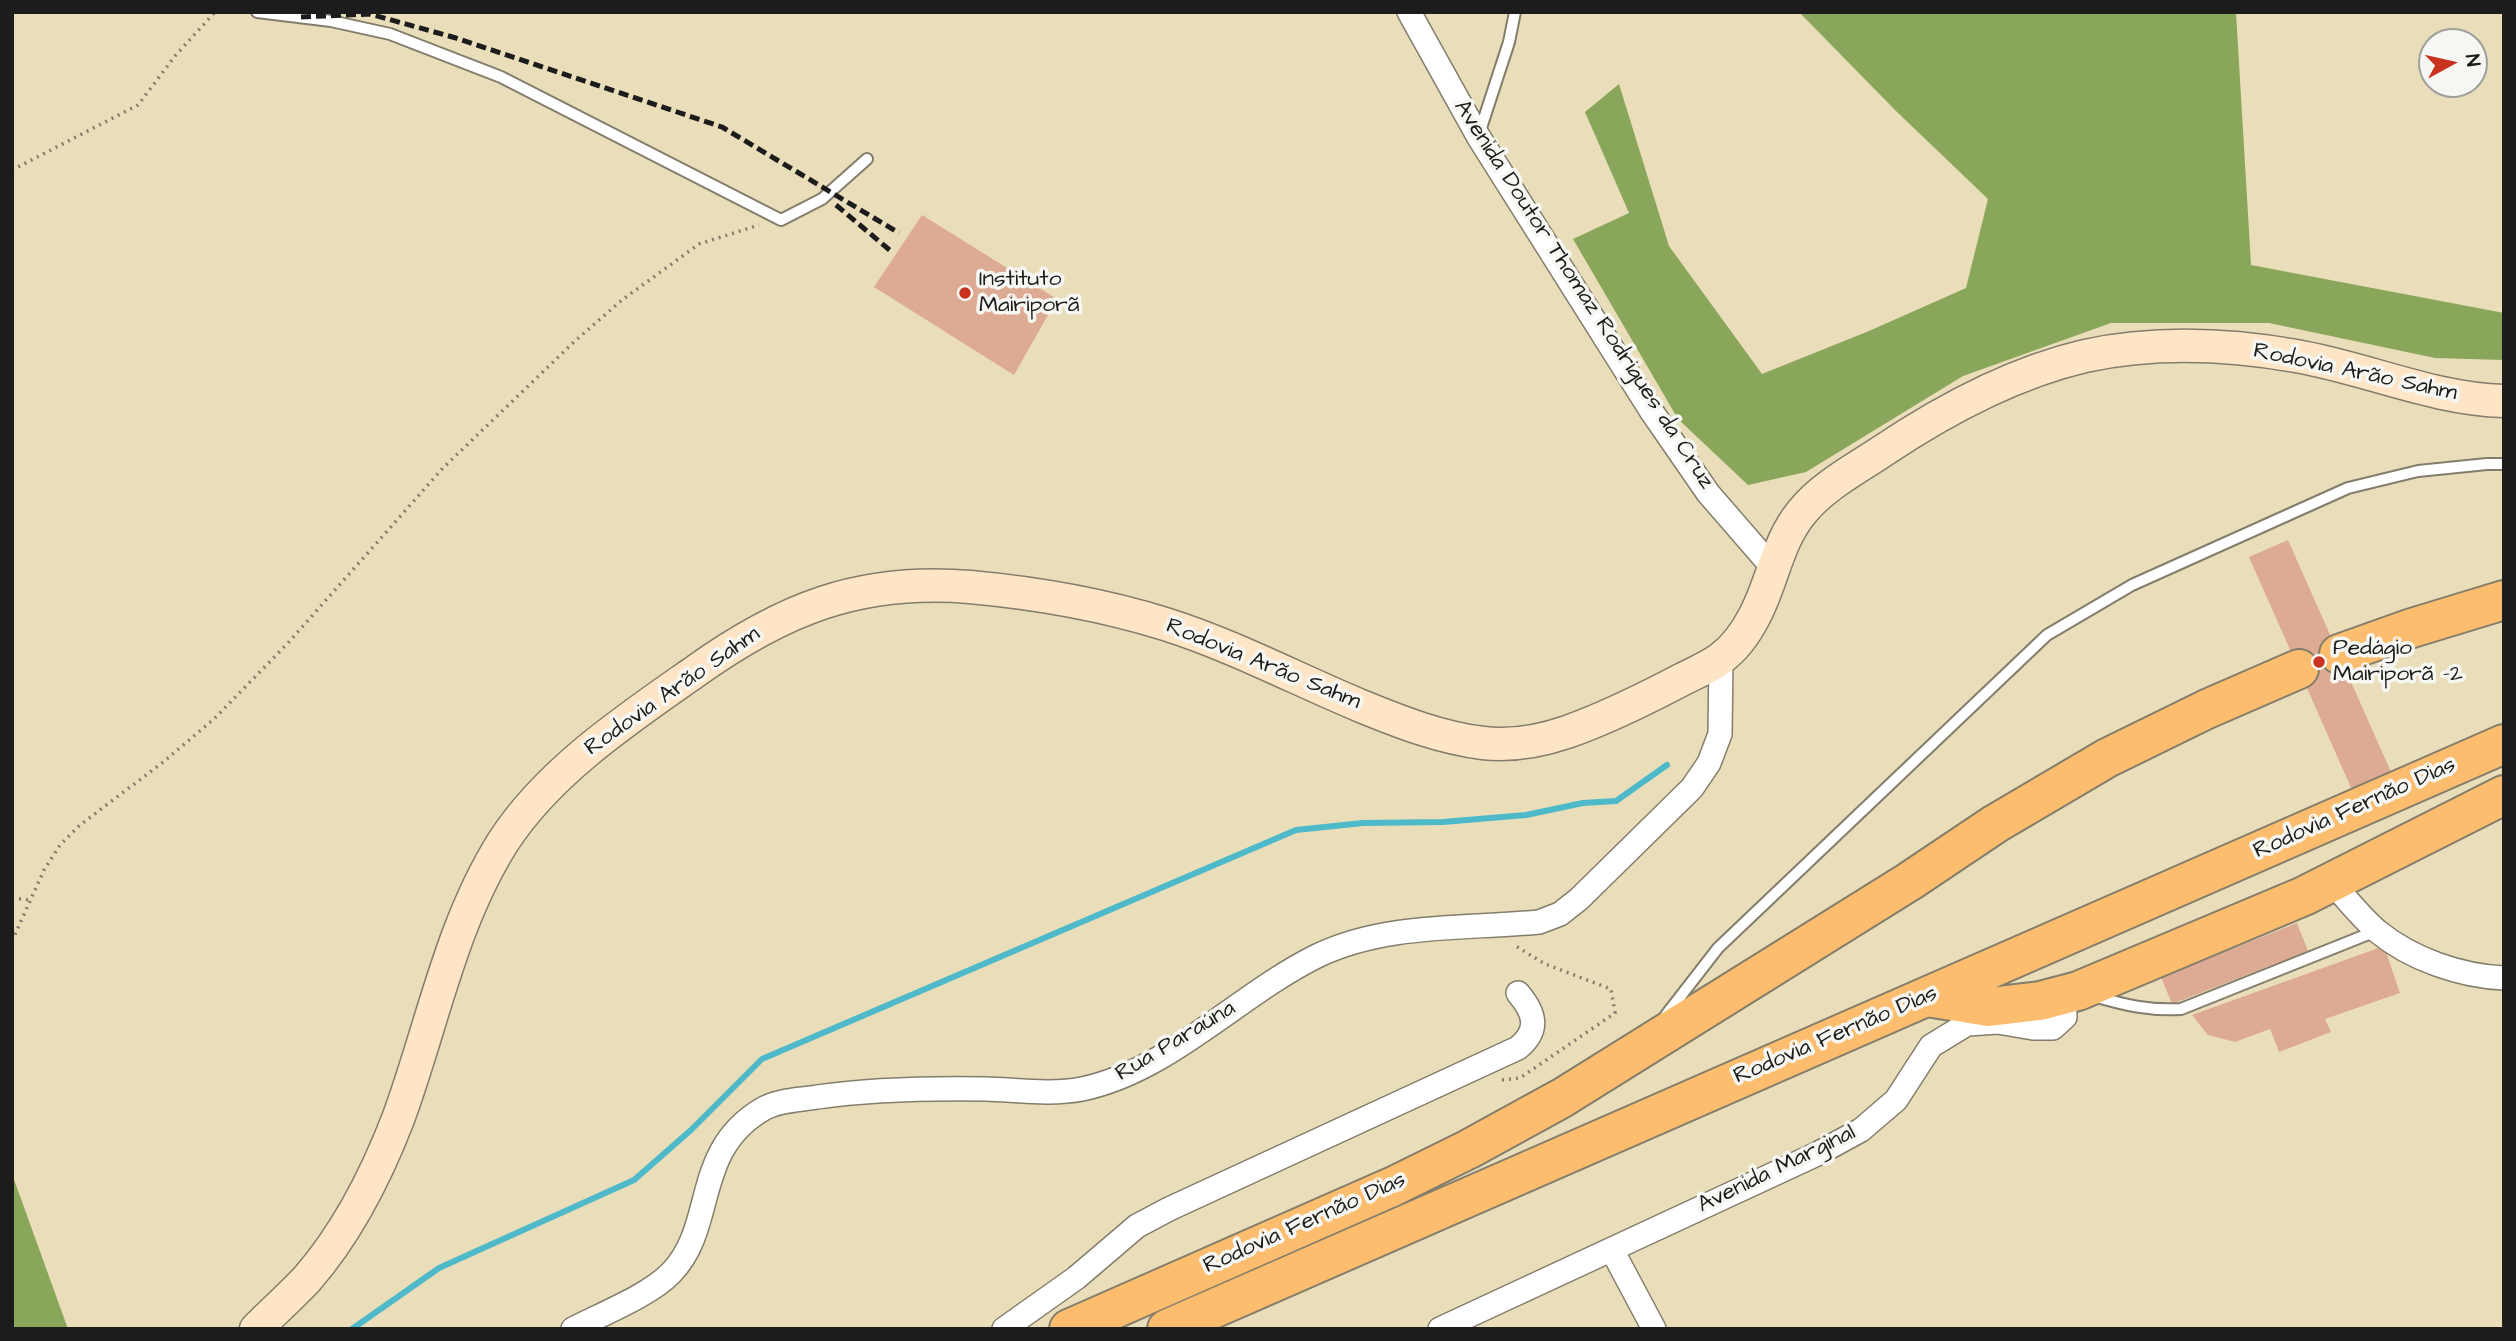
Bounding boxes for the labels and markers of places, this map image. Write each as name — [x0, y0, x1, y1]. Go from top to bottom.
place label: Instituto Mairiporã — [979, 266, 1080, 320]
marker: Instituto Mairiporã — [957, 285, 973, 301]
place label: Pedágio Mairiporã -2 — [2333, 635, 2463, 689]
marker: Pedágio Mairiporã -2 — [2311, 654, 2327, 670]

